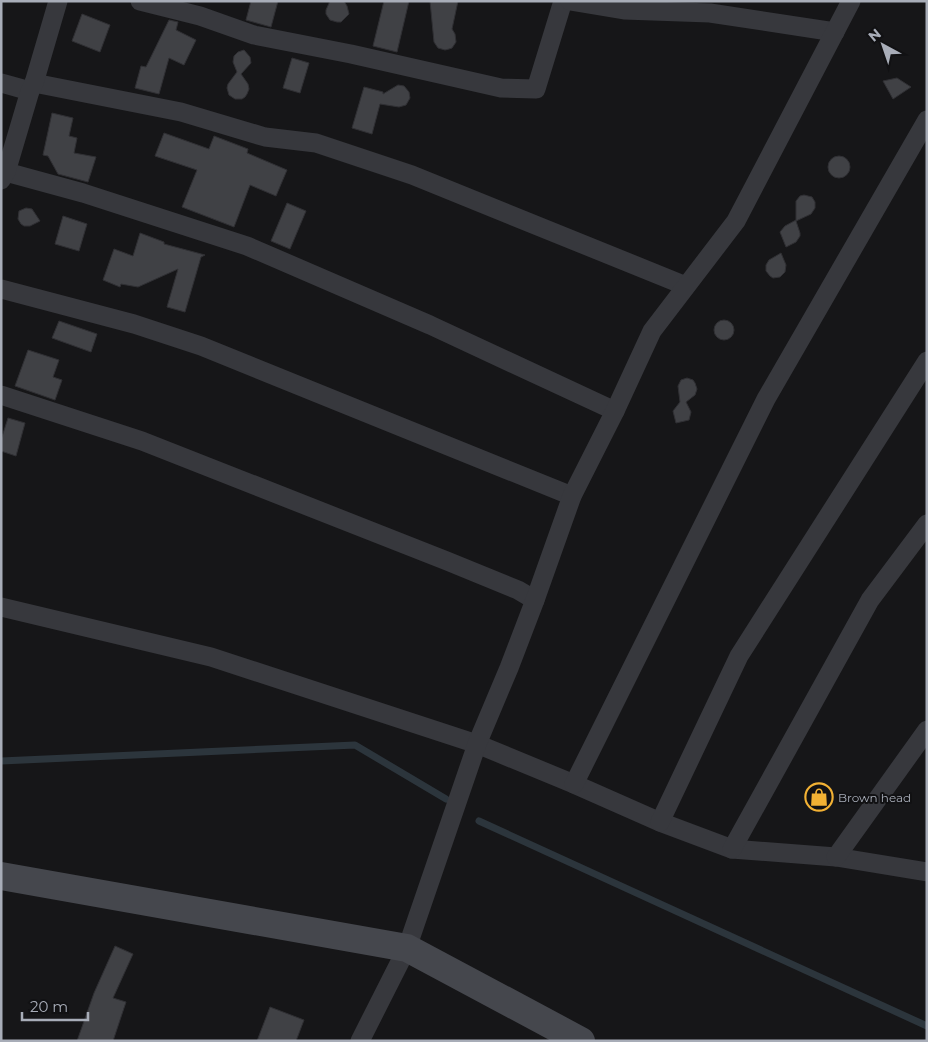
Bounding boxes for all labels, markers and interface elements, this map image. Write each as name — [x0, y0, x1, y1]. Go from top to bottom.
north arrow — [858, 20, 908, 70]
text: N — [865, 25, 885, 46]
shop icon: Brown head — [804, 782, 834, 812]
place label: Brown head — [838, 790, 911, 805]
scale bar — [22, 990, 89, 1022]
text: 20 m — [30, 997, 68, 1016]

